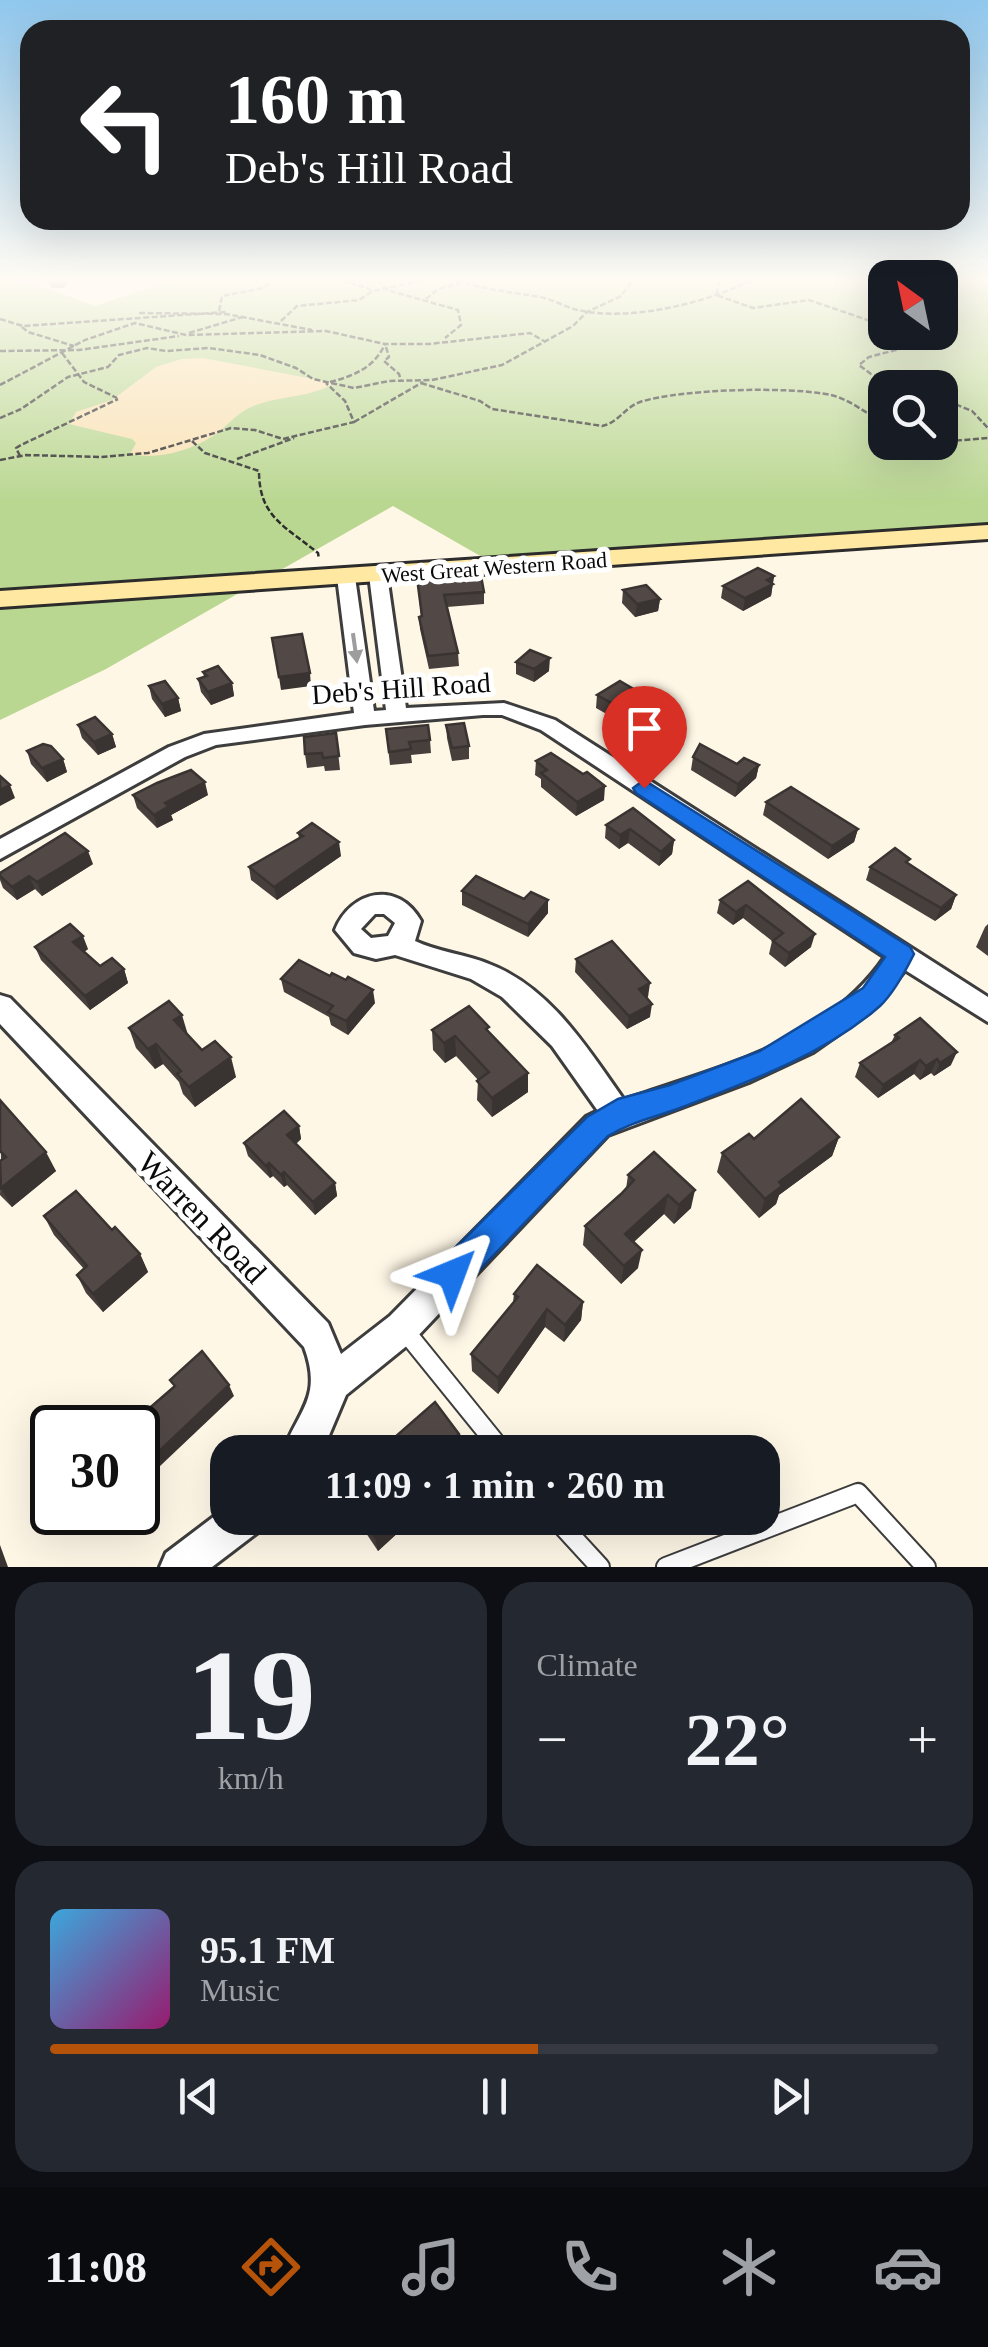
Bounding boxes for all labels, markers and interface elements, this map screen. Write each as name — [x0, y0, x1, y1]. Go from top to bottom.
icon: left — [60, 60, 190, 190]
text: 160 m — [225, 61, 406, 138]
text: Deb's Hill Road — [225, 143, 513, 193]
north arrow — [868, 260, 958, 350]
map controls — [868, 260, 958, 460]
button: search — [868, 370, 958, 460]
street label: West Great Western Road — [380, 547, 608, 588]
one-way arrow — [348, 632, 364, 664]
street label: Deb's Hill Road — [311, 667, 492, 710]
pin — [602, 686, 687, 789]
icon: arrive — [617, 701, 672, 756]
street label: Warren Road — [130, 1144, 274, 1290]
position arrow — [400, 1222, 504, 1326]
speed limit sign: 30 — [30, 1405, 160, 1535]
text: 11:09 · 1 min · 260 m — [325, 1464, 665, 1506]
text: 19 — [186, 1623, 316, 1767]
text: Climate — [537, 1647, 638, 1683]
text: 22° — [685, 1698, 790, 1781]
text: − — [537, 1709, 568, 1770]
text: + — [907, 1709, 938, 1770]
text: km/h — [218, 1760, 284, 1796]
text: 95.1 FM — [200, 1929, 335, 1971]
text: Music — [200, 1972, 280, 2008]
icon: previous — [171, 2069, 226, 2124]
icon: pause — [467, 2069, 522, 2124]
icon: next — [763, 2069, 818, 2124]
icon: directions — [236, 2232, 306, 2302]
icon: music — [396, 2232, 466, 2302]
icon: phone — [555, 2232, 625, 2302]
icon: climate — [714, 2232, 784, 2302]
icon: car — [873, 2232, 943, 2302]
text: 11:08 — [45, 2242, 147, 2292]

